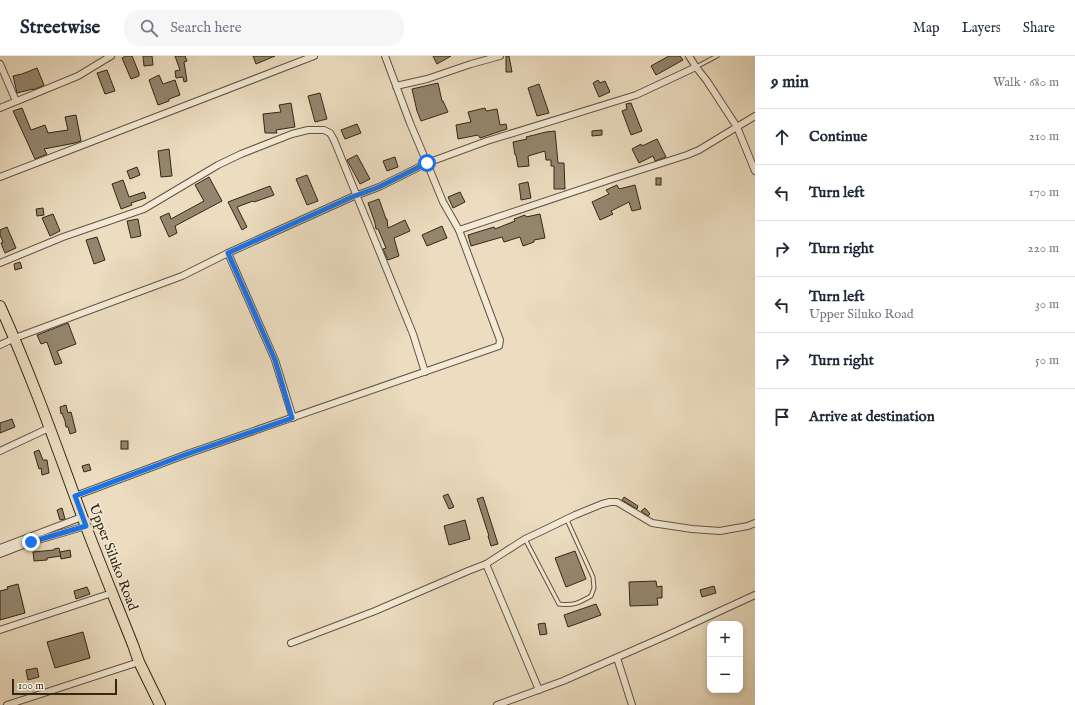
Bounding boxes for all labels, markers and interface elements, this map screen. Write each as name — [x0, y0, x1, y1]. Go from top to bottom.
search box — [124, 10, 404, 46]
text: Streetwise — [20, 16, 100, 40]
icon: search — [138, 17, 160, 39]
text: Search here — [170, 18, 242, 37]
text: Map — [913, 19, 940, 37]
text: Layers — [962, 19, 1001, 37]
text: Share — [1023, 19, 1055, 37]
text: 9 min — [771, 72, 809, 93]
text: Walk · 680 m — [993, 74, 1059, 91]
icon: ahead — [771, 126, 793, 148]
text: Continue — [809, 127, 867, 146]
text: 210 m — [1029, 128, 1059, 145]
route start — [418, 154, 436, 172]
icon: left — [771, 182, 793, 204]
text: Turn left — [809, 183, 865, 202]
text: 170 m — [1029, 184, 1059, 201]
icon: right — [771, 238, 793, 260]
text: Turn right — [809, 239, 874, 258]
text: 220 m — [1028, 240, 1059, 257]
text: Turn left — [809, 287, 865, 306]
icon: left — [771, 294, 793, 316]
text: 30 m — [1035, 296, 1059, 313]
text: Upper Siluko Road — [809, 306, 914, 323]
icon: right — [771, 350, 793, 372]
text: Turn right — [809, 351, 874, 370]
text: 50 m — [1035, 352, 1059, 369]
icon: arrive — [771, 406, 793, 428]
text: Arrive at destination — [809, 407, 935, 426]
street label: Upper Siluko Road — [84, 501, 142, 614]
route end — [22, 533, 40, 551]
map controls — [707, 621, 743, 693]
button: + — [707, 621, 743, 657]
button: − — [707, 657, 743, 693]
scale bar — [12, 677, 117, 696]
text: 100 m — [18, 679, 44, 693]

